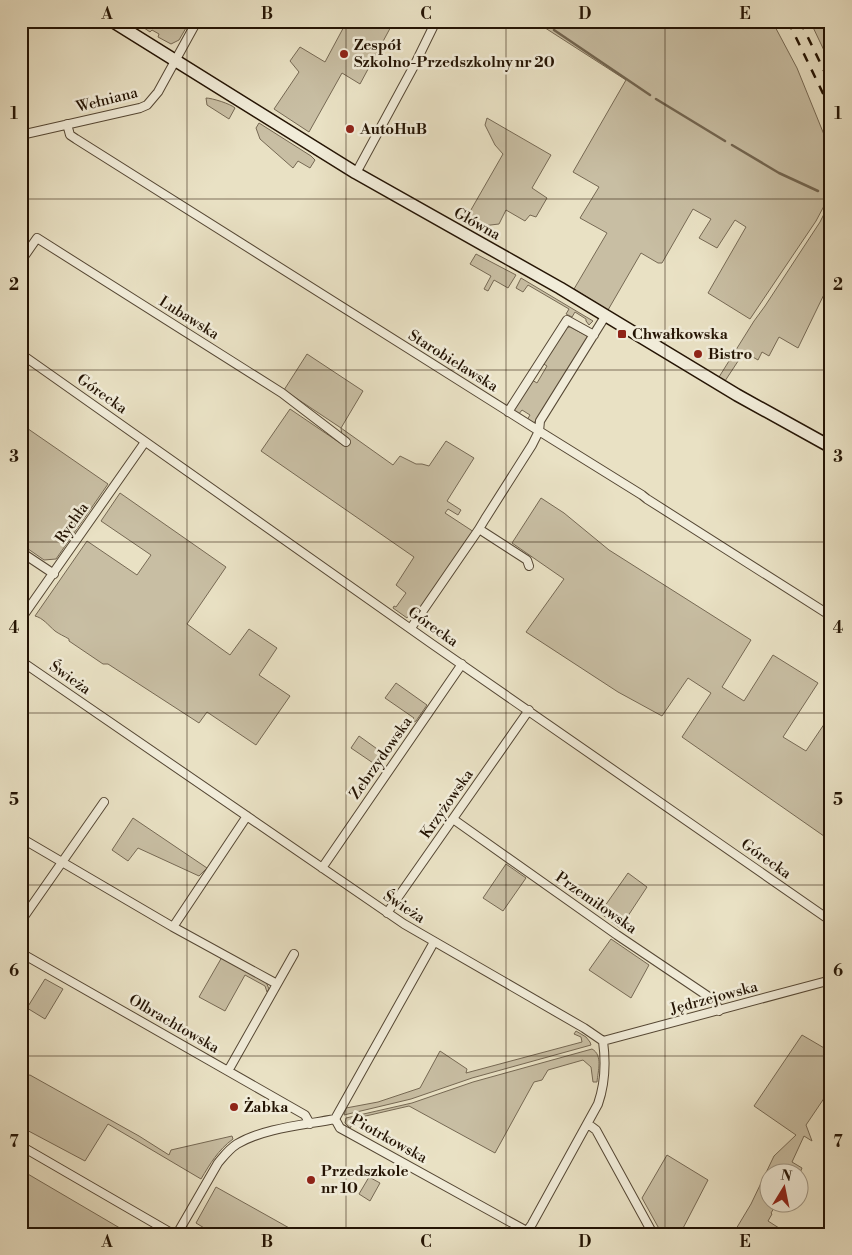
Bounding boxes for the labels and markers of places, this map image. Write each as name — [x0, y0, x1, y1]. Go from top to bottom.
place label: Zespół Szkolno-Przedszkolny nr 20 — [354, 36, 555, 72]
marker: Zespół Szkolno-Przedszkolny nr 20 — [338, 48, 350, 60]
place label: AutoHuB — [359, 120, 427, 139]
marker: AutoHuB — [344, 123, 356, 135]
place label: Chwałkowska — [632, 325, 729, 344]
marker: Chwałkowska — [616, 328, 628, 340]
place label: Bistro — [708, 345, 752, 364]
marker: Bistro — [692, 348, 704, 360]
place label: Żabka — [244, 1097, 289, 1117]
marker: Żabka — [228, 1101, 240, 1113]
place label: Przedszkole nr 10 — [321, 1162, 408, 1198]
marker: Przedszkole nr 10 — [305, 1174, 317, 1186]

